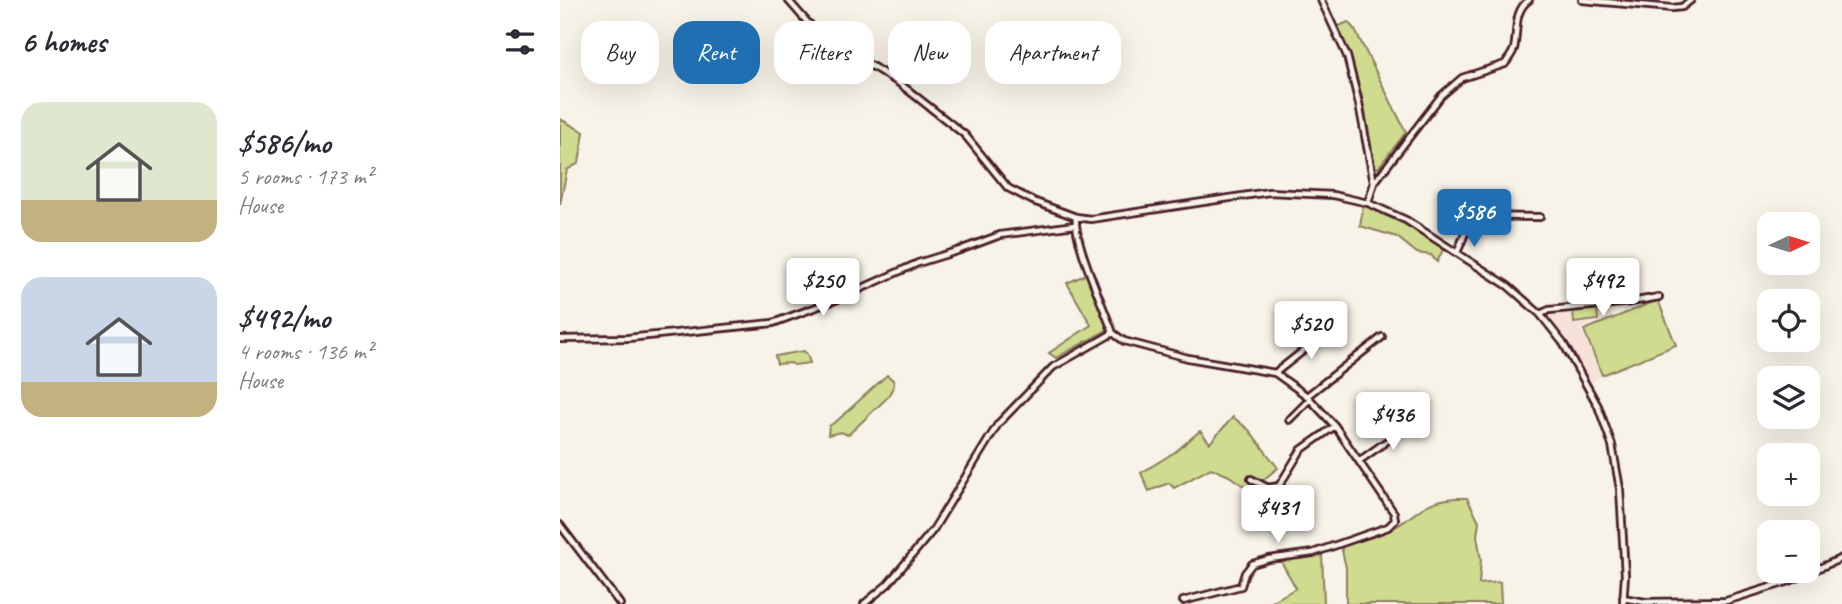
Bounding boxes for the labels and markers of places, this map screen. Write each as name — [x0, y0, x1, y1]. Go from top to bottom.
pin: $586 — [1433, 190, 1515, 249]
pin: $250 — [782, 258, 864, 318]
pin: $492 — [1562, 258, 1644, 318]
pin: $520 — [1270, 302, 1352, 361]
pin: $436 — [1352, 392, 1434, 452]
pin: $431 — [1237, 486, 1319, 545]

